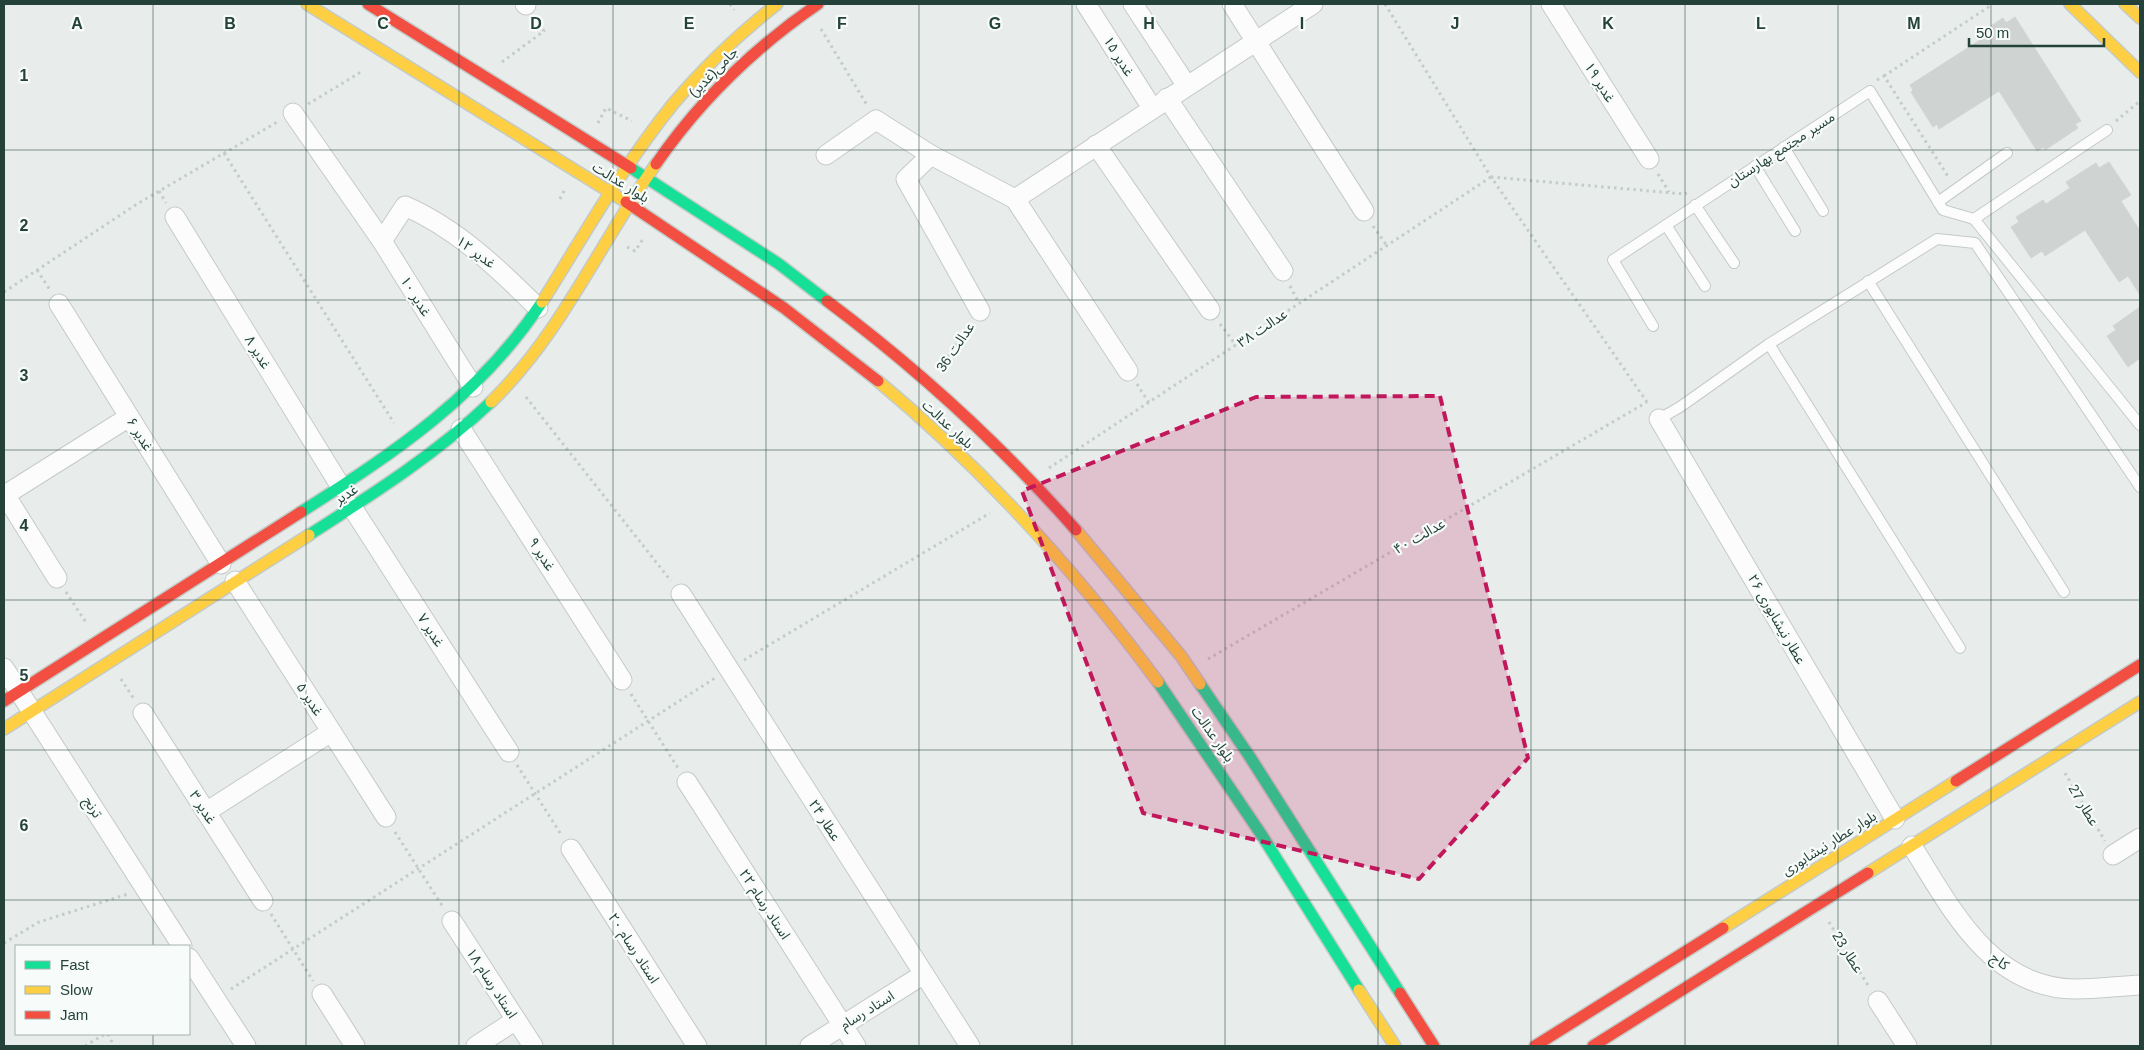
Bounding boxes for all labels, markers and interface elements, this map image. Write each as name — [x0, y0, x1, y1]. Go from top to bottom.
text: A — [71, 15, 83, 32]
text: B — [224, 15, 236, 32]
text: C — [377, 15, 389, 32]
text: D — [530, 15, 542, 32]
text: E — [684, 15, 695, 32]
text: F — [837, 15, 847, 32]
text: G — [989, 15, 1001, 32]
text: H — [1143, 15, 1155, 32]
text: I — [1300, 15, 1304, 32]
text: J — [1451, 15, 1459, 32]
text: K — [1602, 15, 1614, 32]
text: L — [1756, 15, 1766, 32]
text: M — [1907, 15, 1921, 32]
scale bar — [1969, 15, 2104, 47]
text: 50 m — [1976, 24, 2009, 41]
street label: غدیر ۱۵ — [1100, 33, 1137, 79]
street label: جامی(غدیر) — [685, 44, 742, 101]
street label: غدیر ۱۹ — [1581, 59, 1618, 105]
text: 1 — [20, 67, 29, 84]
street label: مسیر مجتمع بهارستان — [1725, 108, 1839, 192]
street label: بلوار عدالت — [589, 158, 652, 207]
text: 2 — [20, 217, 29, 234]
street label: غدیر ۱۲ — [453, 233, 499, 272]
street label: غدیر ۱۰ — [397, 273, 434, 319]
street label: عدالت ۳۸ — [1234, 306, 1290, 350]
street label: عدالت 36 — [933, 319, 977, 375]
street label: غدیر ۸ — [241, 332, 274, 372]
text: 3 — [20, 367, 29, 384]
street label: بلوار عدالت — [919, 396, 977, 452]
street label: غدیر ۶ — [123, 414, 156, 454]
street label: غدیر — [331, 481, 361, 509]
street label: عدالت ۴۰ — [1390, 515, 1448, 557]
text: 4 — [20, 517, 29, 534]
street label: غدیر ۹ — [525, 534, 559, 574]
street label: عطار نیشابوری ۲۶ — [1744, 571, 1809, 667]
street label: غدیر ۷ — [414, 610, 448, 650]
text: 5 — [20, 667, 29, 684]
street label: غدیر ۵ — [293, 679, 327, 719]
street label: بلوار عدالت — [1187, 703, 1238, 765]
street label: عطار 27 — [2065, 781, 2103, 829]
street label: غدیر ۳ — [186, 787, 220, 827]
street label: ترنج — [78, 793, 106, 822]
street label: عطار ۲۴ — [805, 796, 844, 844]
street label: بلوار عطار نیشابوری — [1779, 807, 1880, 879]
text: 6 — [20, 817, 29, 834]
street label: استاد رسام ۲۲ — [734, 866, 794, 944]
street label: استاد رسام ۲۰ — [603, 910, 663, 988]
street label: عطار 23 — [1828, 928, 1867, 976]
legend — [15, 945, 190, 1035]
street label: استاد رسام ۱۸ — [461, 945, 521, 1023]
street label: کاج — [1986, 949, 2012, 976]
text: Fast — [60, 956, 90, 973]
text: Slow — [60, 981, 93, 998]
street label: استاد رسام — [837, 987, 899, 1035]
text: Jam — [60, 1006, 88, 1023]

